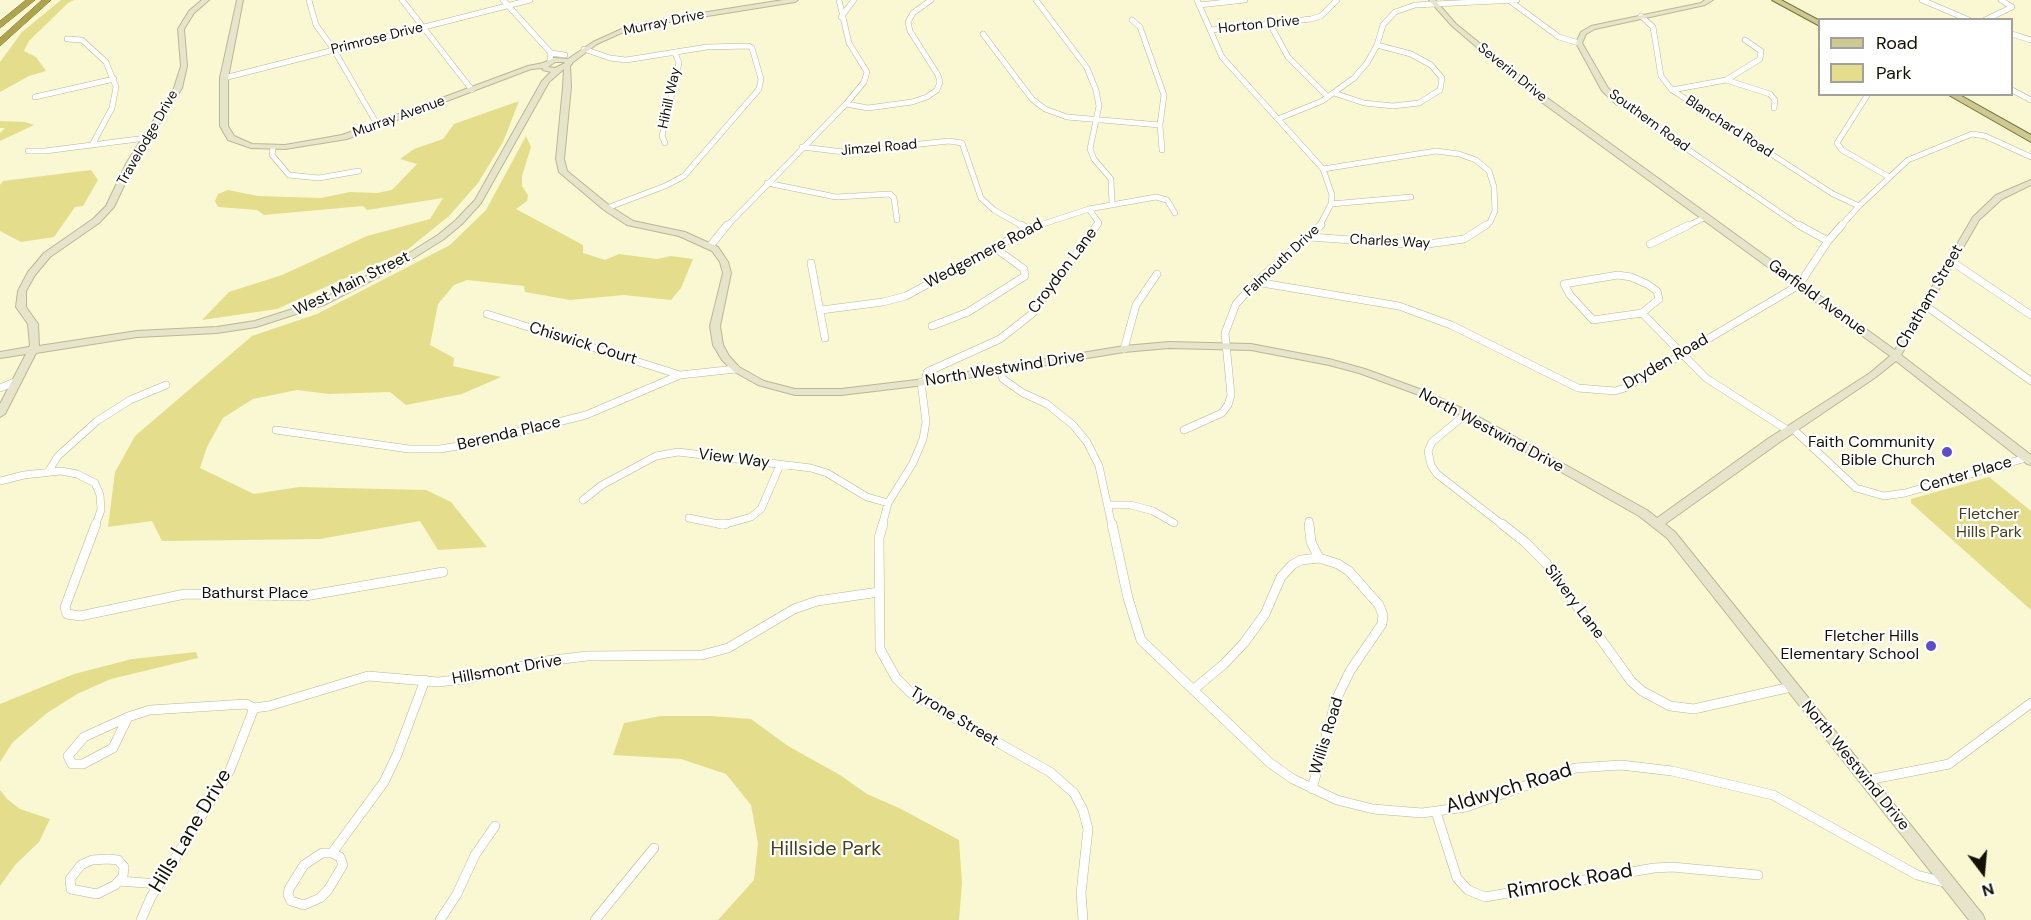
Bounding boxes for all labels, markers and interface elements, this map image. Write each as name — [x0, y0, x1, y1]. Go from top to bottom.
street label: Murray Drive — [622, 6, 706, 40]
street label: Horton Drive — [1218, 12, 1300, 38]
legend — [1818, 18, 2013, 96]
street label: Primrose Drive — [329, 19, 425, 59]
text: Road — [1876, 31, 1918, 55]
street label: Severin Drive — [1474, 40, 1550, 106]
text: Park — [1876, 61, 1912, 85]
street label: Hihill Way — [655, 66, 685, 130]
street label: Southern Road — [1605, 86, 1693, 156]
street label: Travelodge Drive — [114, 87, 182, 189]
street label: Blanchard Road — [1682, 92, 1776, 162]
street label: Murray Avenue — [351, 93, 447, 141]
street label: Jimzel Road — [840, 136, 918, 160]
street label: Wedgemere Road — [922, 215, 1046, 293]
street label: Falmouth Drive — [1241, 222, 1323, 300]
street label: Croydon Lane — [1025, 224, 1101, 318]
street label: Charles Way — [1349, 231, 1431, 253]
street label: Chatham Street — [1892, 241, 1968, 353]
street label: West Main Street — [291, 248, 413, 320]
street label: Garfield Avenue — [1764, 256, 1870, 340]
street label: Chiswick Court — [527, 318, 639, 370]
street label: Dryden Road — [1620, 330, 1712, 394]
street label: North Westwind Drive — [924, 347, 1086, 391]
street label: North Westwind Drive — [1415, 385, 1567, 477]
street label: Berenda Place — [455, 413, 563, 455]
place label: Faith Community Bible Church — [1808, 433, 1935, 471]
street label: View Way — [697, 445, 771, 473]
marker: Faith Community Bible Church — [1940, 445, 1954, 459]
street label: Center Place — [1918, 453, 2014, 497]
park label: Fletcher Hills Park — [1956, 505, 2022, 543]
street label: Silvery Lane — [1540, 561, 1608, 643]
street label: Bathurst Place — [202, 584, 308, 604]
place label: Fletcher Hills Elementary School — [1781, 627, 1919, 665]
marker: Fletcher Hills Elementary School — [1924, 639, 1938, 653]
street label: Hillsmont Drive — [451, 651, 563, 689]
street label: Tyrone Street — [906, 683, 1002, 751]
street label: Willis Road — [1306, 695, 1348, 777]
street label: North Westwind Drive — [1797, 697, 1913, 835]
street label: Aldwych Road — [1443, 758, 1575, 820]
street label: Hills Lane Drive — [145, 765, 237, 897]
park label: Hillside Park — [771, 838, 881, 862]
north arrow — [1953, 842, 2013, 902]
street label: Rimrock Road — [1505, 859, 1635, 905]
text: N — [1980, 878, 1997, 901]

